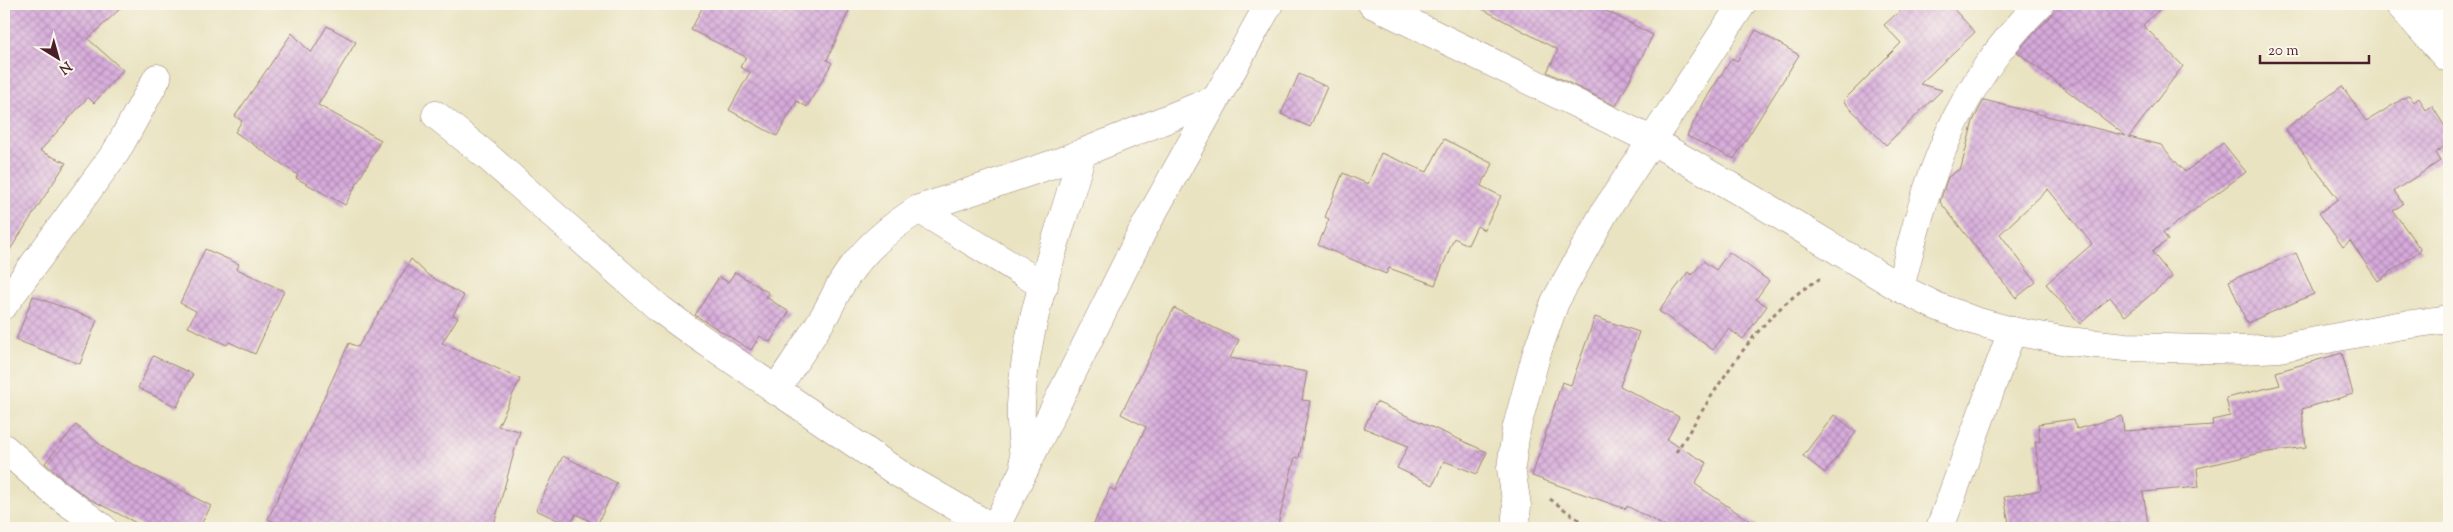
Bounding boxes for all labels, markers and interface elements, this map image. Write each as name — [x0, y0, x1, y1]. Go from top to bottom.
north arrow — [32, 32, 82, 82]
scale bar — [2260, 32, 2369, 64]
text: 20 m — [2268, 41, 2299, 62]
text: N — [54, 55, 75, 78]

